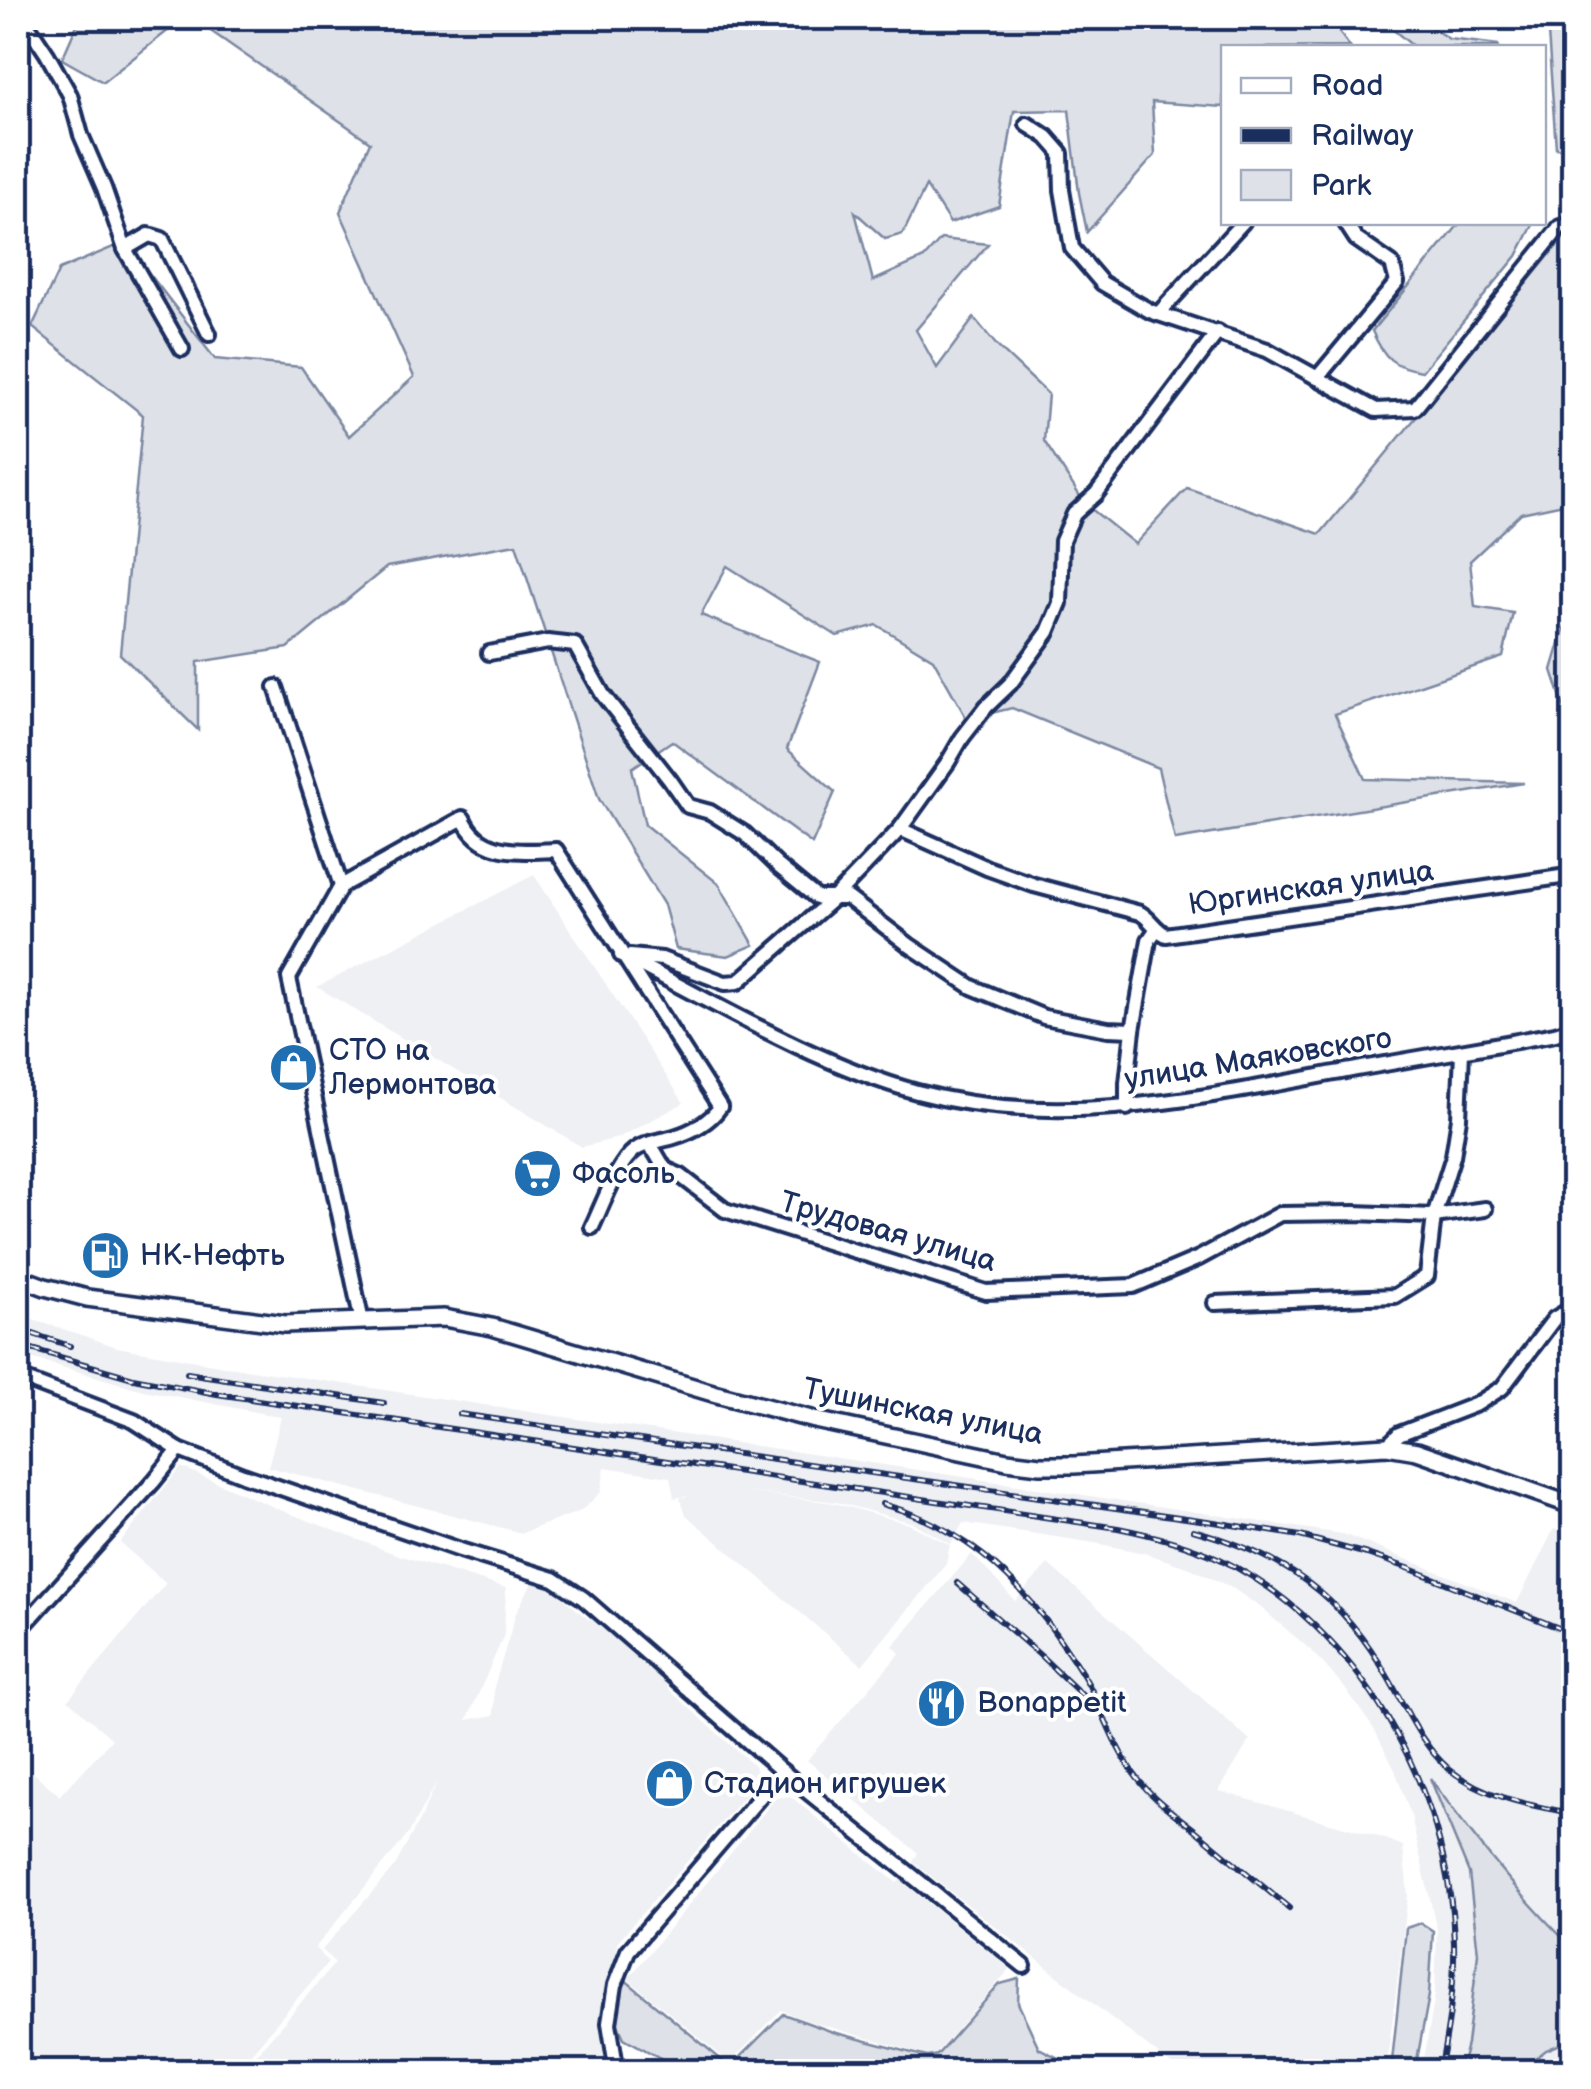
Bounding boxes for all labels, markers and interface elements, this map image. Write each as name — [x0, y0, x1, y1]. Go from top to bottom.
legend — [1221, 45, 1546, 225]
text: Road — [1311, 68, 1384, 104]
text: Railway — [1311, 118, 1414, 154]
text: Park — [1311, 168, 1371, 204]
street label: Юргинская улица — [1186, 853, 1436, 923]
street label: улица Маяковского — [1122, 1020, 1394, 1098]
place label: СТО на Лермонтова — [328, 1033, 497, 1103]
shop icon: СТО на Лермонтова — [268, 1042, 320, 1094]
supermarket icon: Фасоль — [511, 1148, 563, 1200]
place label: Фасоль — [572, 1156, 675, 1192]
street label: Трудовая улица — [776, 1184, 1001, 1280]
fuel station icon: НК-Нефть — [79, 1230, 131, 1282]
place label: НК-Нефть — [140, 1238, 285, 1274]
street label: Тушинская улица — [800, 1371, 1046, 1453]
restaurant icon: Bonappetit — [916, 1677, 968, 1729]
place label: Bonappetit — [977, 1685, 1127, 1721]
shop icon: Стадион игрушек — [643, 1758, 695, 1810]
place label: Стадион игрушек — [704, 1766, 946, 1802]

